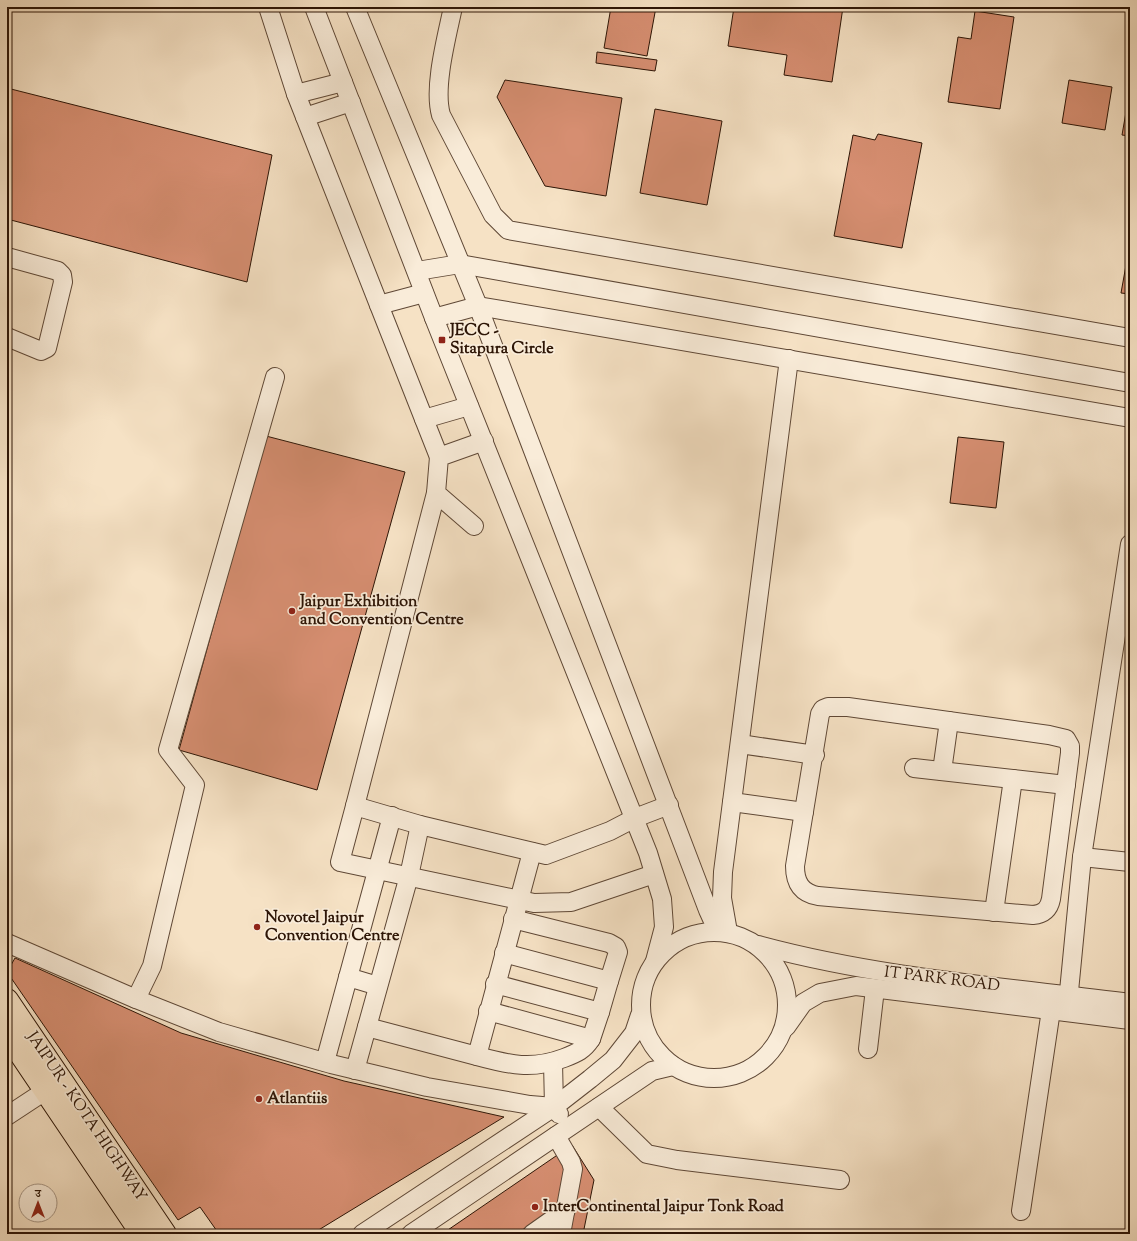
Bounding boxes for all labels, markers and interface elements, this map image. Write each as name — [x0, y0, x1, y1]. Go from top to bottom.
place label: JECC - Sitapura Circle — [448, 320, 554, 361]
marker: JECC - Sitapura Circle — [437, 335, 447, 345]
place label: Jaipur Exhibition and Convention Centre — [298, 591, 464, 632]
marker: Jaipur Exhibition and Convention Centre — [287, 606, 297, 616]
place label: Novotel Jaipur Convention Centre — [265, 907, 400, 948]
marker: Novotel Jaipur Convention Centre — [252, 922, 262, 932]
street label: IT PARK ROAD — [883, 961, 1001, 999]
street label: JAIPUR - KOTA HIGHWAY — [20, 1027, 152, 1207]
place label: Atlantiis — [267, 1088, 327, 1111]
marker: Atlantiis — [254, 1094, 264, 1104]
north arrow — [18, 1183, 58, 1223]
text: उ — [34, 1186, 42, 1202]
place label: InterContinental Jaipur Tonk Road — [543, 1196, 785, 1219]
marker: InterContinental Jaipur Tonk Road — [530, 1202, 540, 1212]

